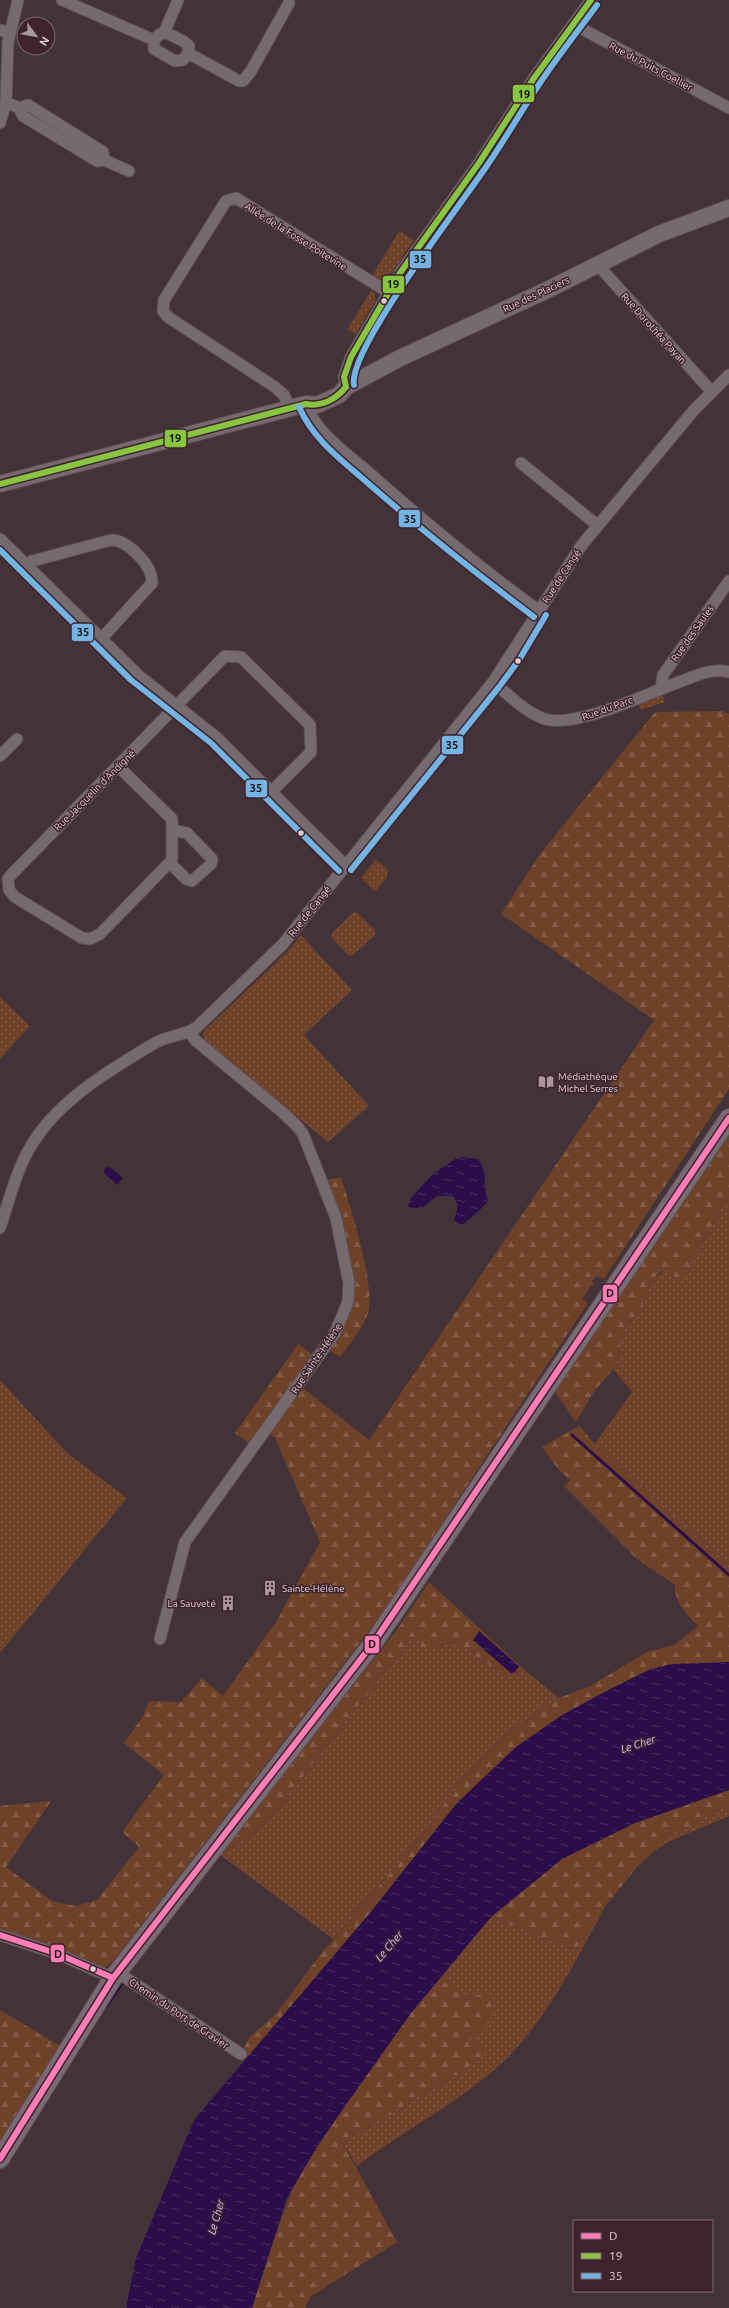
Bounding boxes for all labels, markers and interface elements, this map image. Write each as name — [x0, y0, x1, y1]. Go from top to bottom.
north arrow — [16, 16, 56, 56]
text: N — [37, 35, 52, 48]
street label: Rue du Puits Coellier — [607, 40, 694, 93]
line badge: 19 — [512, 84, 535, 103]
text: 19 — [518, 88, 530, 100]
street label: Allée de la Fosse Poitevine — [243, 200, 349, 272]
line badge: 35 — [409, 250, 432, 269]
text: 35 — [414, 253, 426, 265]
street label: Rue des Placiers — [501, 274, 571, 315]
line badge: 19 — [382, 275, 405, 294]
text: 19 — [387, 278, 399, 290]
street label: Rue Dorothéa Payan — [619, 291, 688, 366]
unlabelled marker — [379, 296, 389, 306]
line badge: 19 — [164, 429, 187, 448]
text: 19 — [169, 432, 181, 444]
line badge: 35 — [398, 509, 421, 528]
text: 35 — [404, 513, 416, 525]
street label: Rue de Cangé — [540, 547, 583, 605]
street label: Rue des Saules — [669, 603, 716, 664]
line badge: 35 — [71, 623, 94, 642]
text: 35 — [77, 626, 89, 638]
unlabelled marker — [513, 656, 523, 666]
street label: Rue du Parc — [580, 694, 634, 723]
line badge: 35 — [441, 735, 464, 755]
text: 35 — [446, 739, 458, 751]
street label: Rue Jacquelin d'Andigné — [52, 748, 137, 833]
line badge: 35 — [245, 779, 268, 798]
text: 35 — [250, 782, 262, 794]
unlabelled marker — [296, 828, 306, 838]
street label: Rue de Cangé — [286, 884, 333, 939]
place label: Médiathèque Michel Serres — [558, 1071, 618, 1094]
library icon: Médiathèque Michel Serres — [537, 1073, 555, 1091]
line badge: D — [602, 1284, 618, 1303]
text: D — [606, 1287, 614, 1299]
street label: Rue Sainte-Hélène — [289, 1321, 344, 1396]
building icon: Sainte-Hélène — [261, 1579, 279, 1597]
place label: Sainte-Hélène — [282, 1583, 345, 1594]
building icon: La Sauveté — [219, 1594, 237, 1612]
place label: La Sauveté — [168, 1598, 216, 1609]
line badge: D — [364, 1635, 380, 1654]
text: D — [368, 1638, 376, 1650]
water label: Le Cher — [619, 1733, 658, 1755]
water label: Le Cher — [373, 1928, 406, 1963]
line badge: D — [50, 1944, 65, 1963]
text: D — [54, 1948, 62, 1960]
unlabelled marker — [88, 1964, 98, 1974]
street label: Chemin du Port de Gravier — [127, 1976, 231, 2051]
water label: Le Cher — [205, 2197, 227, 2236]
legend — [573, 2220, 713, 2292]
text: D — [609, 2229, 617, 2242]
text: 19 — [609, 2249, 623, 2262]
text: 35 — [609, 2269, 623, 2282]

